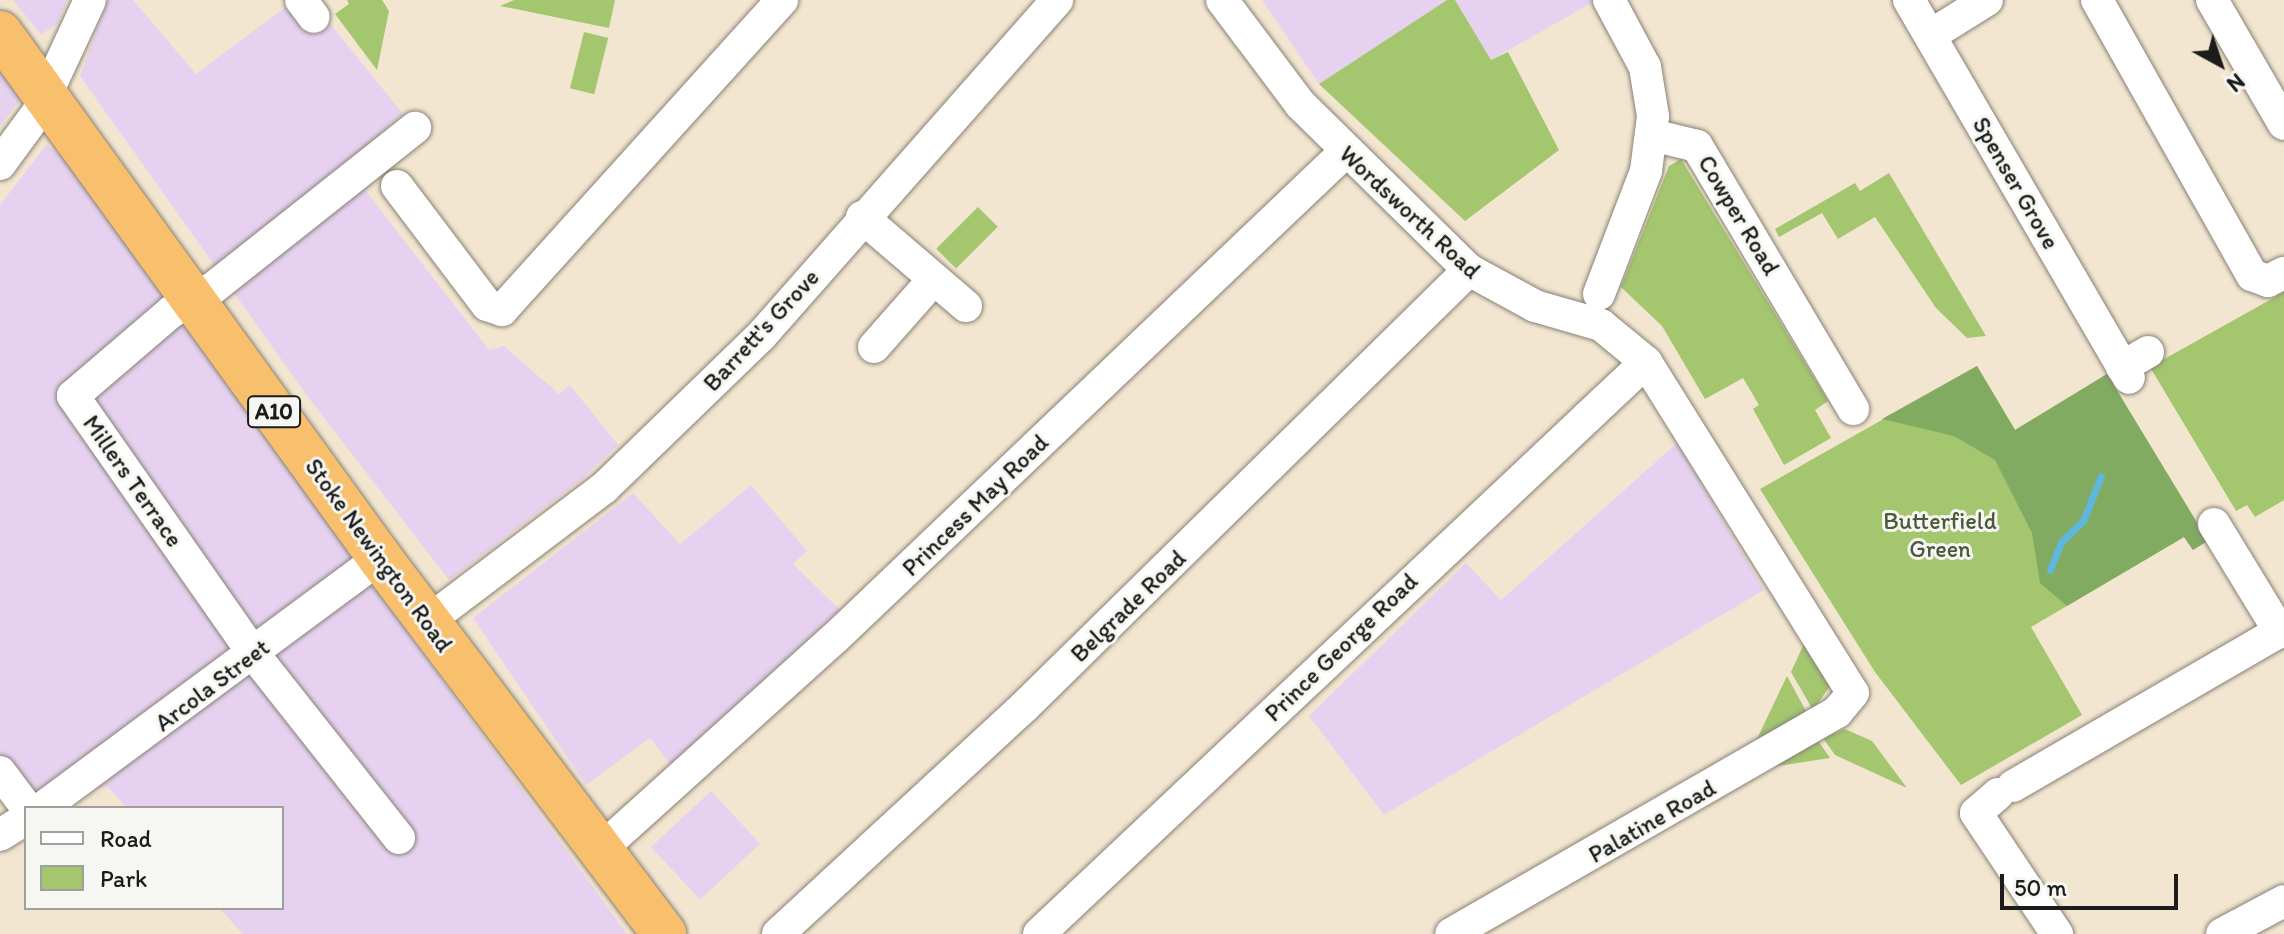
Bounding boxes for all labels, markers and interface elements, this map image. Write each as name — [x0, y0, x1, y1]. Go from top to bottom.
north arrow — [2180, 24, 2260, 104]
text: N — [2221, 68, 2250, 98]
street label: Spenser Grove — [1966, 112, 2066, 254]
street label: Wordsworth Road — [1334, 139, 1486, 285]
street label: Cowper Road — [1692, 150, 1786, 280]
street label: Barrett's Grove — [697, 263, 825, 397]
road number: A10 — [246, 394, 302, 430]
street label: Millers Terrace — [78, 411, 188, 551]
street label: Princess May Road — [896, 428, 1054, 582]
street label: Stoke Newington Road — [300, 453, 458, 657]
park label: Butterfield Green — [1883, 507, 1997, 563]
street label: Belgrade Road — [1064, 544, 1192, 668]
street label: Prince George Road — [1259, 567, 1423, 727]
street label: Arcola Street — [149, 633, 275, 737]
street label: Palatine Road — [1584, 773, 1720, 869]
legend — [24, 806, 284, 910]
text: Road — [100, 824, 152, 853]
scale bar — [2004, 858, 2182, 908]
text: Park — [100, 864, 147, 893]
text: 50 m — [2014, 873, 2067, 902]

